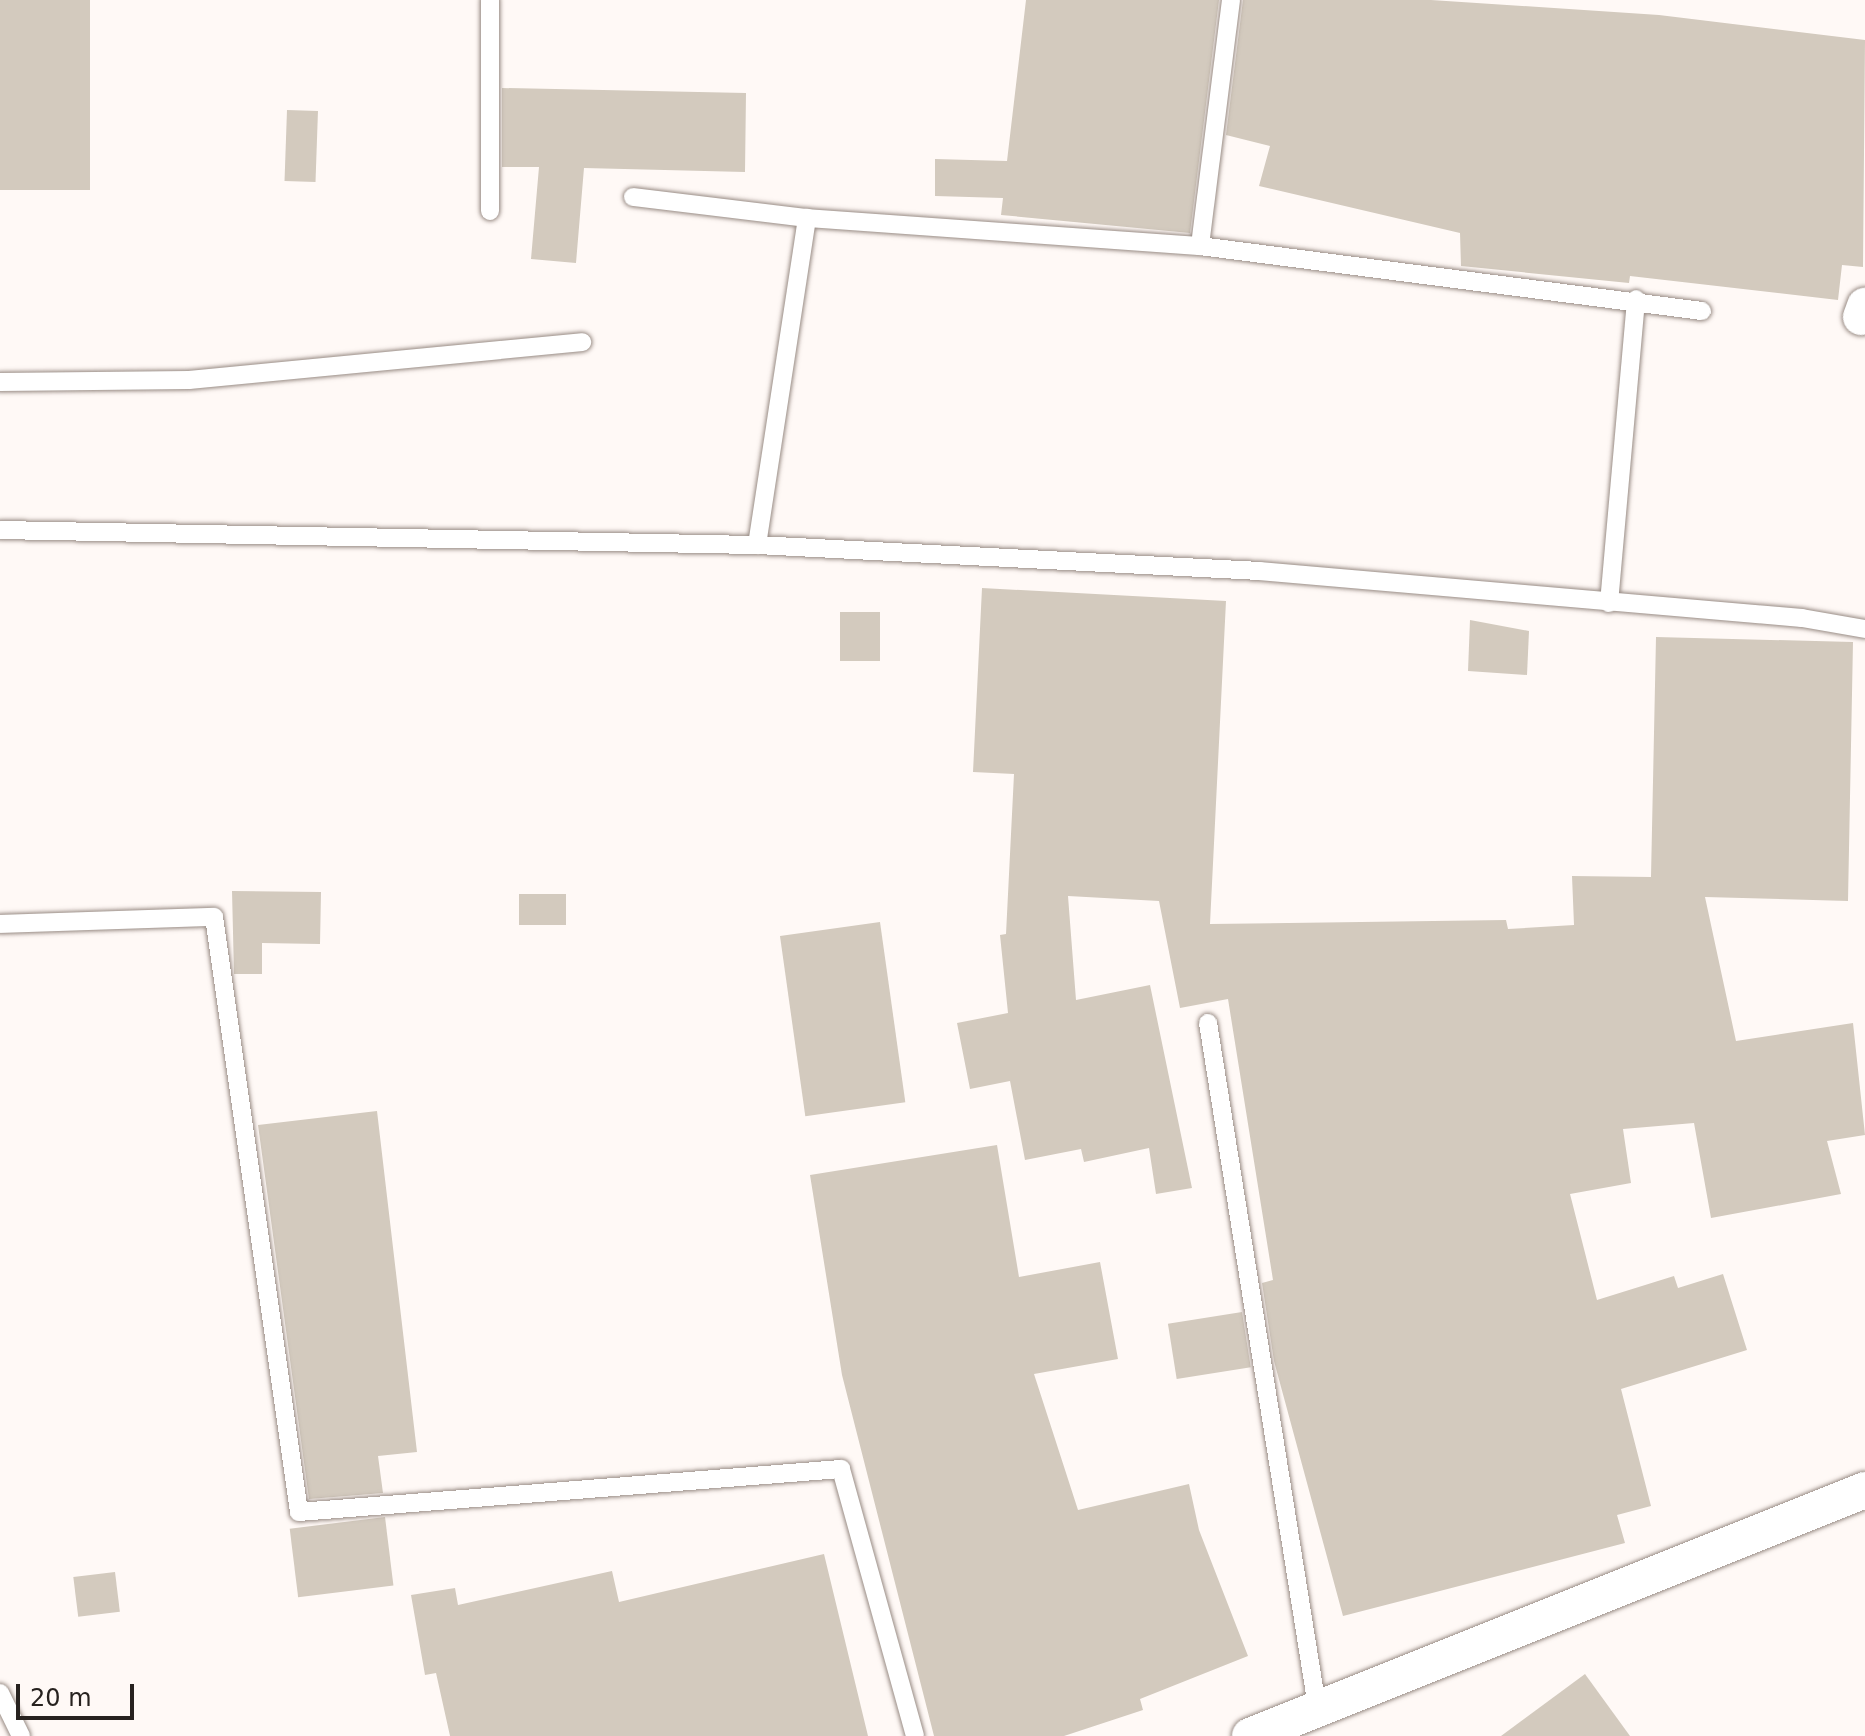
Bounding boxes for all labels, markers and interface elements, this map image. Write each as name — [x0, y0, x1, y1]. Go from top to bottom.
scale bar — [20, 1668, 138, 1718]
text: 20 m — [30, 1684, 92, 1712]

